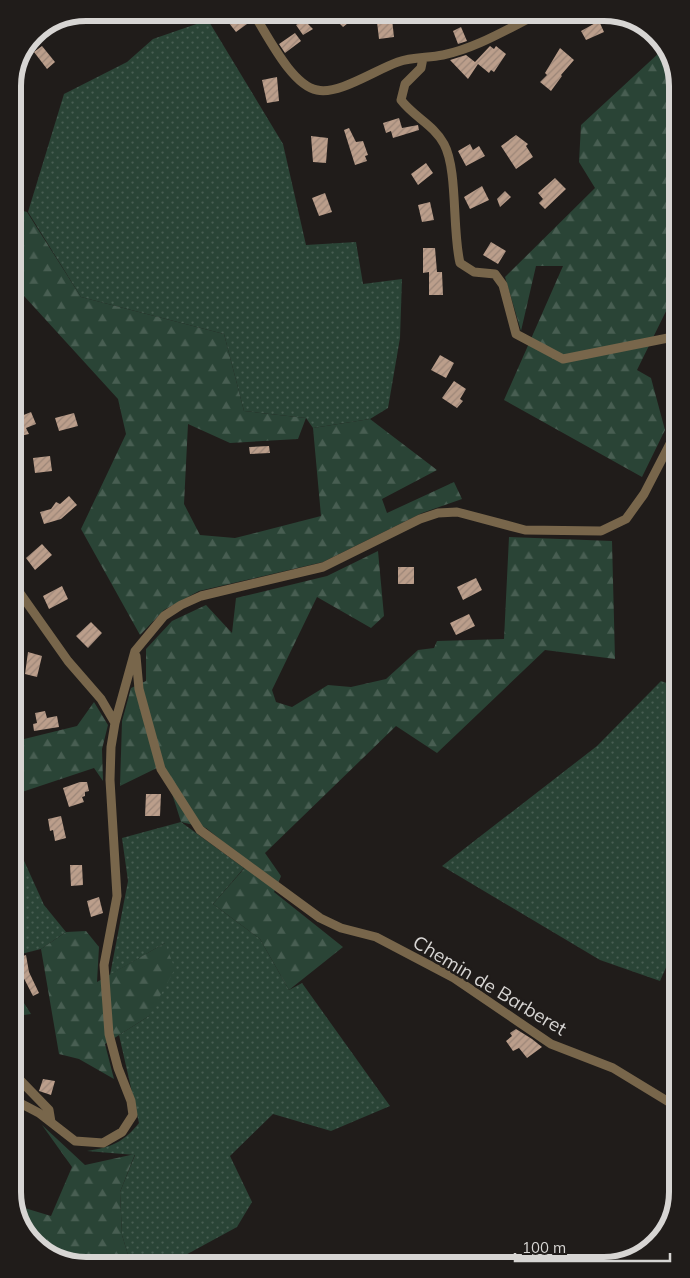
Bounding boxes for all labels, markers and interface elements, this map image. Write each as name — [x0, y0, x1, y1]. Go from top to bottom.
street label: Chemin de Barberet — [409, 930, 572, 1041]
scale bar — [515, 1230, 670, 1262]
text: 100 m — [522, 1238, 566, 1257]

